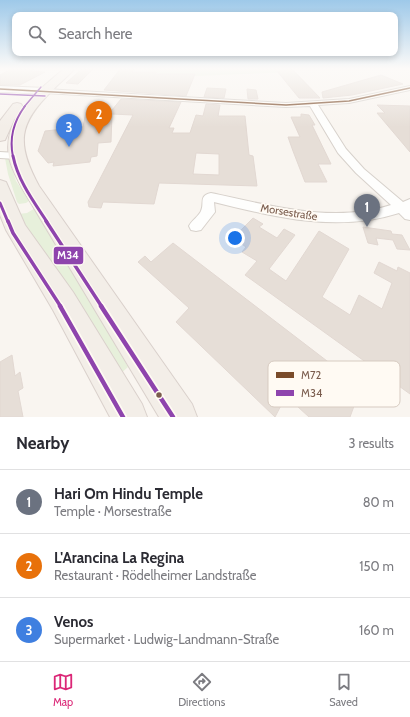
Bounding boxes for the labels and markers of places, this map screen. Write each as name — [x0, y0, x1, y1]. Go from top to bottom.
pin: 2 — [86, 101, 112, 134]
pin: 3 — [56, 114, 82, 147]
pin: 1 — [354, 194, 380, 227]
unlabelled marker — [154, 390, 164, 400]

